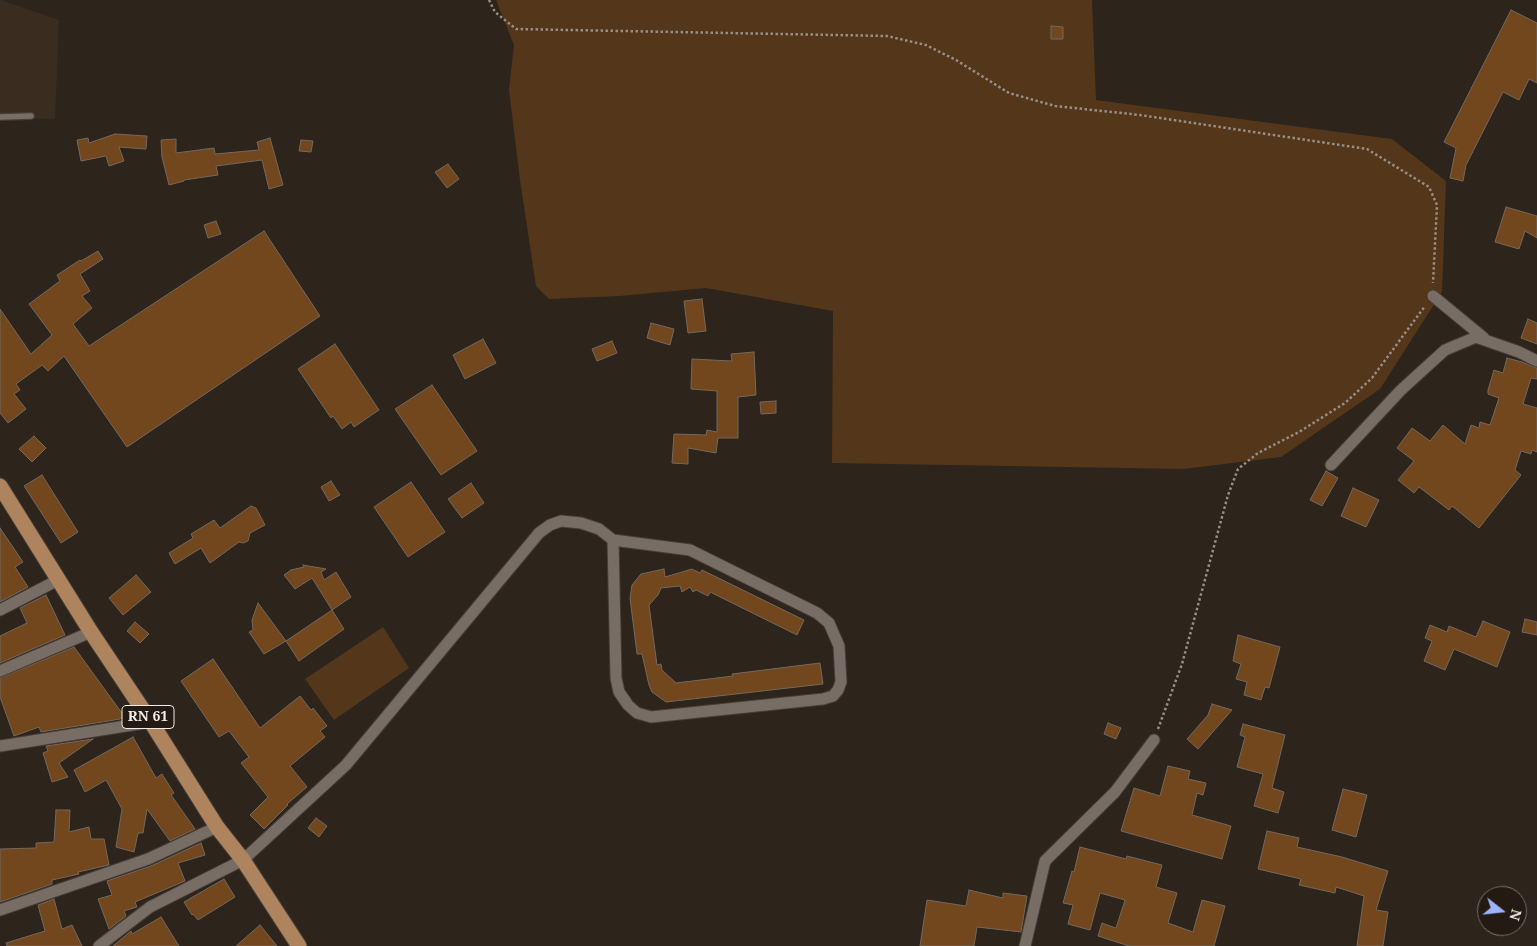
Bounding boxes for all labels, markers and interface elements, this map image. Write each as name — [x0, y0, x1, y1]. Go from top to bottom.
road number: RN 61 — [122, 706, 174, 729]
north arrow — [1477, 886, 1527, 936]
text: N — [1505, 907, 1527, 923]

